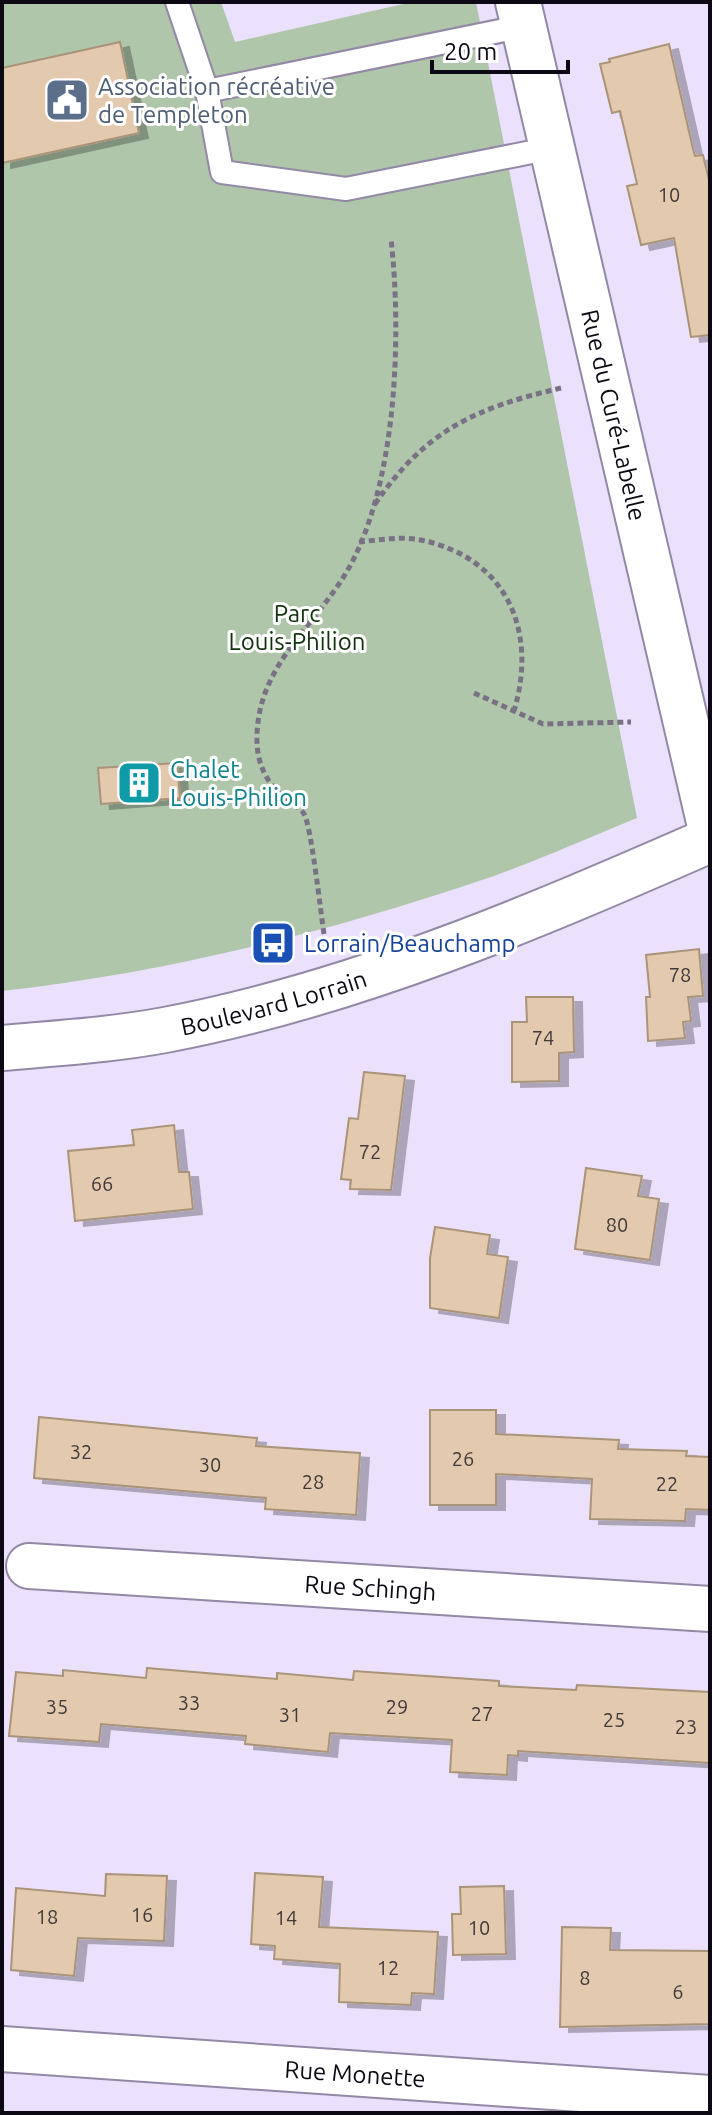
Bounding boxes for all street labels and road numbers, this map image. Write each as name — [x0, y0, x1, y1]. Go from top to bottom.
street label: Rue du Curé-Labelle — [577, 307, 652, 523]
street label: Boulevard Lorrain — [178, 964, 370, 1040]
street label: Rue Schingh — [304, 1570, 437, 1605]
street label: Rue Monette — [284, 2055, 427, 2092]

